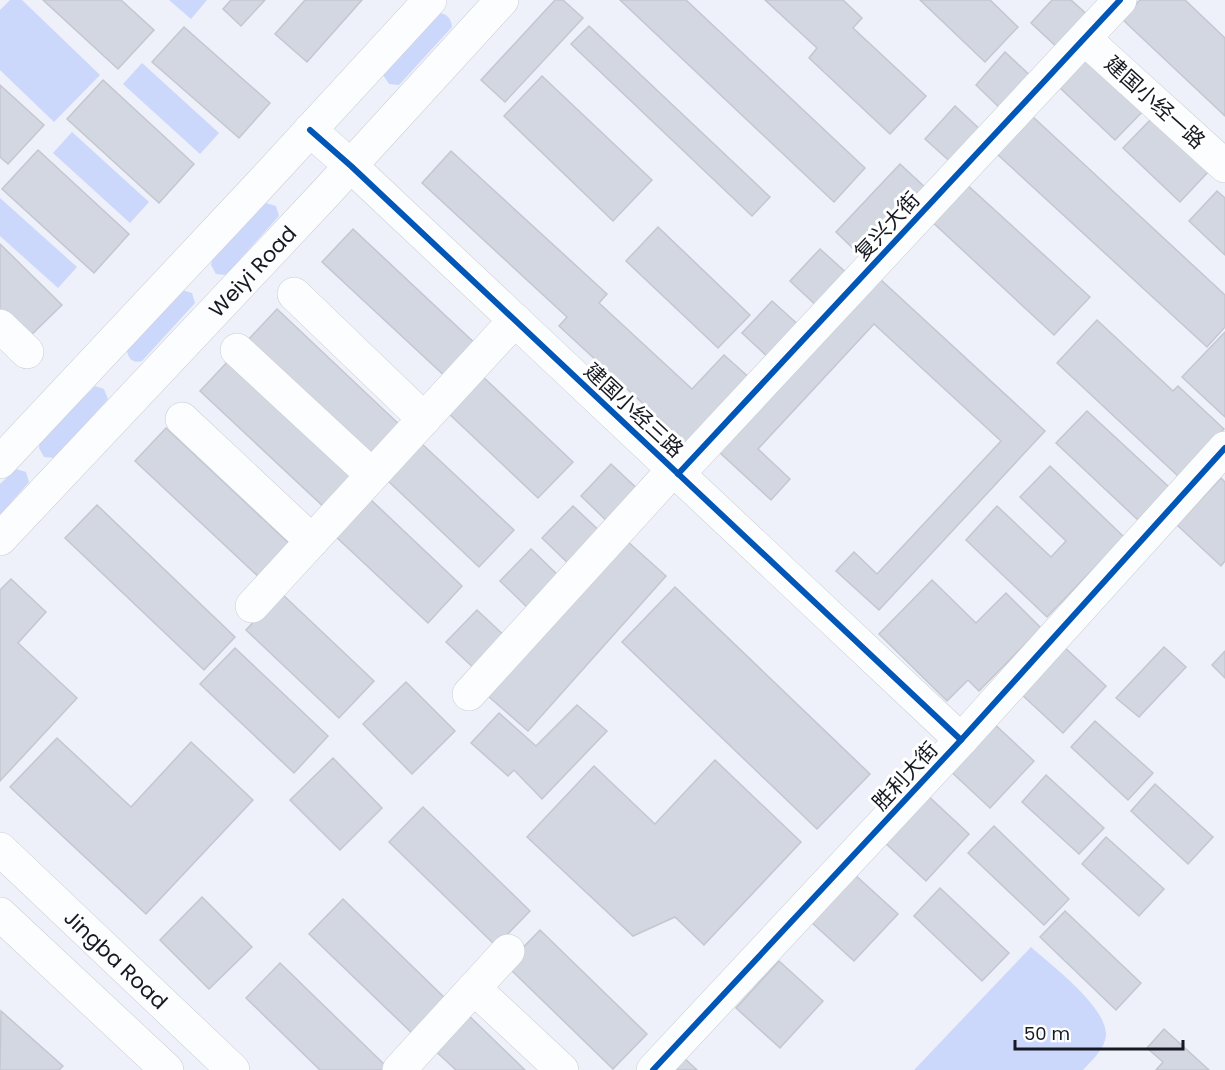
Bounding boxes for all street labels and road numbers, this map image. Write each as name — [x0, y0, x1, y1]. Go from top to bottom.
street label: 建国小经一路 — [1098, 49, 1212, 155]
street label: 复兴大街 — [848, 185, 926, 267]
street label: Weiyi Road — [202, 219, 303, 323]
street label: 建国小经三路 — [578, 356, 690, 464]
street label: 胜利大街 — [866, 735, 944, 817]
street label: Jingba Road — [58, 903, 174, 1015]

